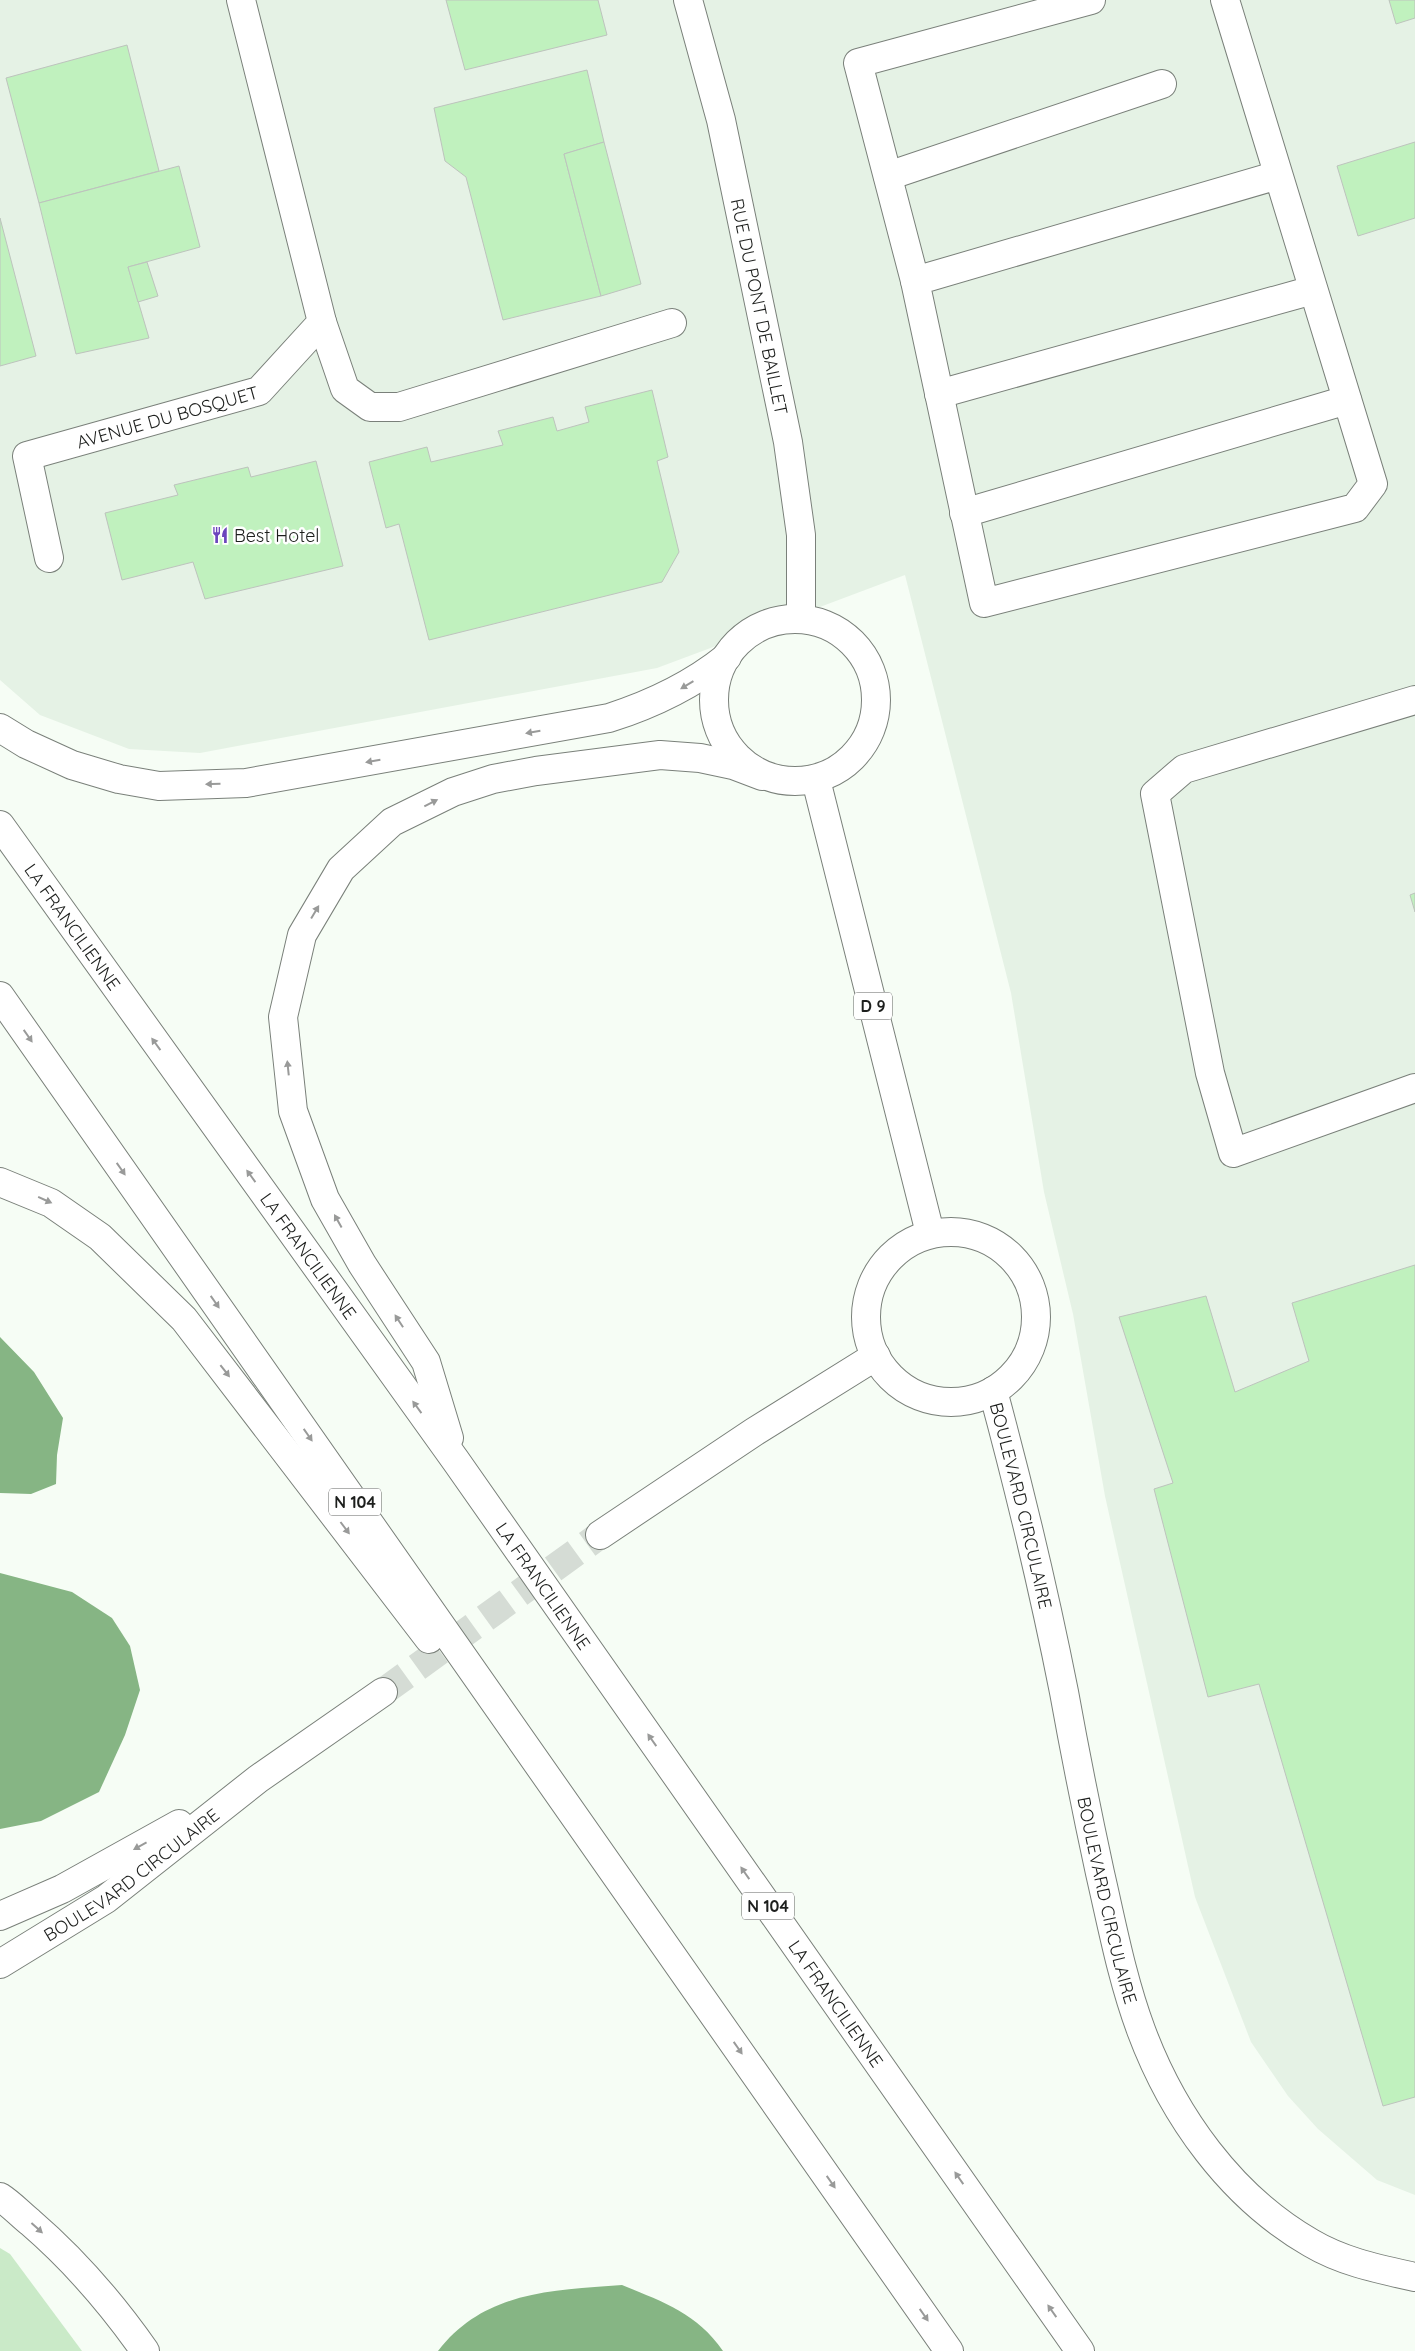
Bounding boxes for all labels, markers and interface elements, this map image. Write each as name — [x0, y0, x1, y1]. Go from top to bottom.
street label: RUE DU PONT DE BAILLET — [726, 196, 794, 417]
street label: AVENUE DU BOSQUET — [74, 380, 261, 453]
place label: Best Hotel — [234, 524, 319, 547]
restaurant icon: Best Hotel — [210, 525, 230, 545]
one-way arrow — [681, 681, 694, 690]
one-way arrow — [525, 728, 541, 736]
one-way arrow — [365, 757, 381, 765]
one-way arrow — [204, 781, 220, 789]
one-way arrow — [423, 799, 438, 807]
street label: LA FRANCILIENNE — [20, 859, 126, 994]
one-way arrow — [311, 905, 320, 918]
road number: D 9 — [854, 992, 892, 1019]
one-way arrow — [23, 1029, 33, 1043]
one-way arrow — [151, 1037, 161, 1051]
one-way arrow — [284, 1060, 292, 1076]
one-way arrow — [116, 1162, 126, 1176]
one-way arrow — [245, 1170, 256, 1183]
street label: LA FRANCILIENNE — [256, 1188, 362, 1323]
one-way arrow — [38, 1197, 52, 1205]
one-way arrow — [334, 1214, 342, 1229]
one-way arrow — [210, 1295, 220, 1309]
one-way arrow — [394, 1315, 404, 1328]
one-way arrow — [219, 1365, 230, 1378]
one-way arrow — [412, 1400, 422, 1414]
street label: BOULEVARD CIRCULAIRE — [985, 1400, 1058, 1611]
one-way arrow — [303, 1429, 313, 1442]
road number: N 104 — [329, 1488, 381, 1515]
street label: LA FRANCILIENNE — [491, 1518, 596, 1654]
one-way arrow — [339, 1521, 350, 1534]
one-way arrow — [647, 1733, 657, 1747]
street label: BOULEVARD CIRCULAIRE — [1073, 1795, 1143, 2007]
street label: BOULEVARD CIRCULAIRE — [39, 1803, 223, 1946]
one-way arrow — [133, 1842, 146, 1851]
one-way arrow — [740, 1866, 750, 1880]
road number: N 104 — [742, 1892, 794, 1920]
street label: LA FRANCILIENNE — [784, 1935, 889, 2071]
one-way arrow — [733, 2042, 743, 2055]
one-way arrow — [954, 2171, 964, 2185]
one-way arrow — [826, 2175, 836, 2188]
one-way arrow — [31, 2223, 44, 2234]
one-way arrow — [1047, 2304, 1057, 2318]
one-way arrow — [919, 2308, 929, 2322]

